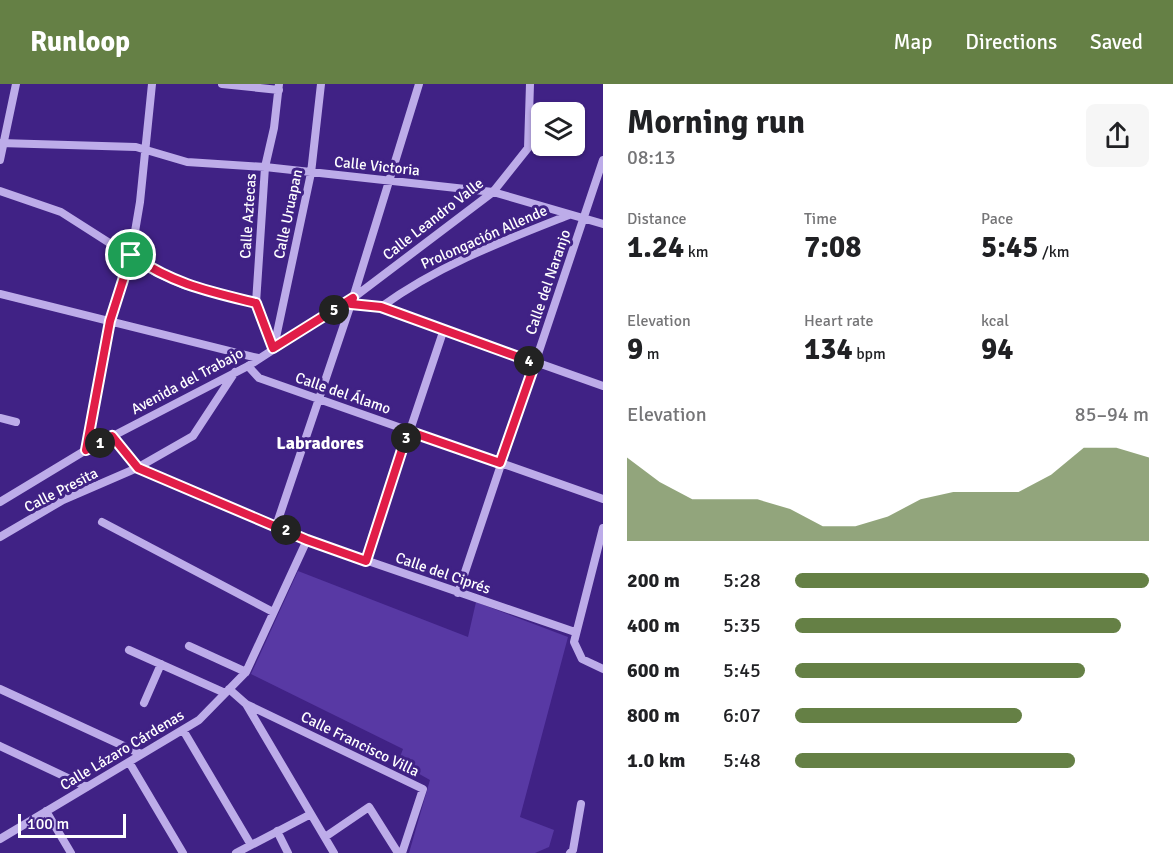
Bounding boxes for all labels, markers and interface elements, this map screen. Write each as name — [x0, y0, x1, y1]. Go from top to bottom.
text: Runloop — [30, 25, 130, 59]
text: Map — [894, 29, 932, 55]
text: Directions — [965, 29, 1057, 55]
text: Saved — [1090, 29, 1143, 55]
map controls — [531, 102, 585, 156]
button: layers — [531, 102, 585, 156]
text: Morning run — [627, 102, 805, 143]
button: share — [1086, 104, 1149, 167]
text: 08:13 — [627, 145, 676, 170]
street label: Calle Victoria — [333, 153, 421, 179]
street label: Calle Uruapan — [270, 168, 306, 260]
street label: Calle Aztecas — [236, 172, 260, 259]
street label: Calle Leandro Valle — [379, 174, 487, 264]
street label: Prolongación Allende — [418, 201, 550, 273]
text: Distance — [627, 209, 687, 229]
text: Time — [804, 209, 837, 229]
text: Pace — [981, 209, 1013, 229]
street label: Calle del Naranjo — [522, 227, 574, 337]
pin — [105, 229, 156, 280]
text: 1.24 — [627, 229, 684, 266]
text: 7:08 — [804, 229, 861, 266]
text: 5:45 — [981, 229, 1038, 266]
icon: arrive — [114, 238, 147, 271]
text: km — [684, 242, 709, 262]
text: /km — [1038, 242, 1070, 262]
pin: 5 — [319, 295, 349, 325]
text: 5 — [330, 300, 338, 320]
text: Elevation — [627, 311, 691, 331]
text: Heart rate — [804, 311, 873, 331]
text: kcal — [981, 311, 1009, 331]
text: 9 — [627, 331, 643, 368]
text: 134 — [804, 331, 853, 368]
text: 94 — [981, 331, 1013, 368]
street label: Avenida del Trabajo — [128, 344, 246, 418]
text: m — [643, 344, 659, 364]
text: bpm — [853, 344, 886, 364]
pin: 4 — [514, 346, 544, 376]
text: 4 — [525, 351, 533, 371]
street label: Calle del Álamo — [293, 367, 394, 418]
text: Elevation — [627, 402, 707, 427]
text: 85–94 m — [1075, 402, 1149, 427]
pin: 3 — [391, 423, 421, 453]
pin: 1 — [85, 428, 115, 458]
text: 3 — [402, 428, 410, 448]
district label: Labradores — [276, 432, 364, 454]
text: 1 — [96, 433, 104, 453]
street label: Calle Presita — [21, 464, 101, 516]
pin: 2 — [271, 515, 301, 545]
text: 2 — [282, 520, 290, 540]
street label: Calle del Ciprés — [393, 548, 493, 598]
text: 200 m — [627, 568, 680, 593]
text: 5:28 — [723, 568, 761, 593]
text: 400 m — [627, 613, 680, 638]
text: 5:35 — [723, 613, 761, 638]
text: 600 m — [627, 658, 680, 683]
text: 5:45 — [723, 658, 761, 683]
text: 800 m — [627, 703, 680, 728]
text: 6:07 — [723, 703, 761, 728]
street label: Calle Lázaro Cárdenas — [57, 706, 188, 794]
street label: Calle Francisco Villa — [298, 708, 422, 780]
text: 1.0 km — [627, 748, 685, 773]
text: 5:48 — [723, 748, 761, 773]
scale bar — [18, 811, 126, 838]
text: 100 m — [27, 814, 69, 834]

